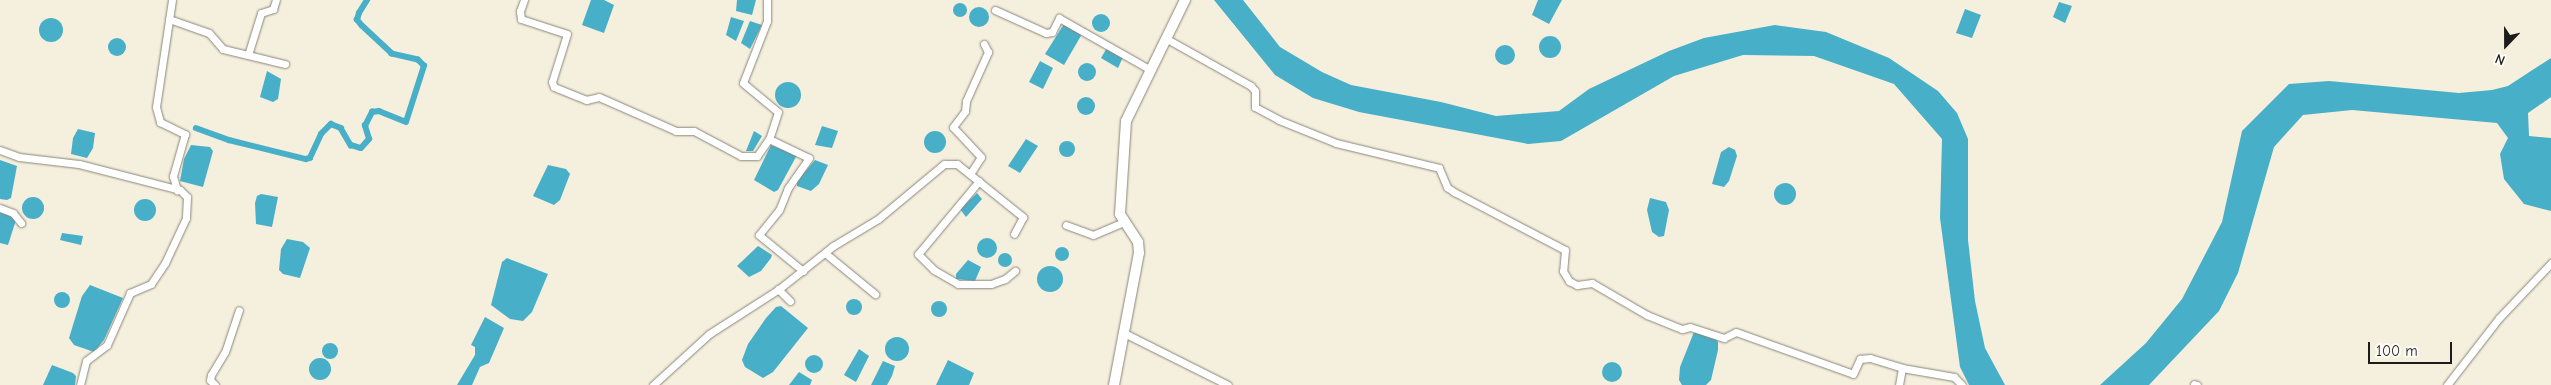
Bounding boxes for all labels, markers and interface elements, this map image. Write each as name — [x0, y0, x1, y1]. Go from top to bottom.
north arrow — [2481, 20, 2531, 70]
text: N — [2493, 50, 2508, 69]
scale bar — [2371, 332, 2455, 364]
text: 100 m — [2376, 342, 2418, 360]

